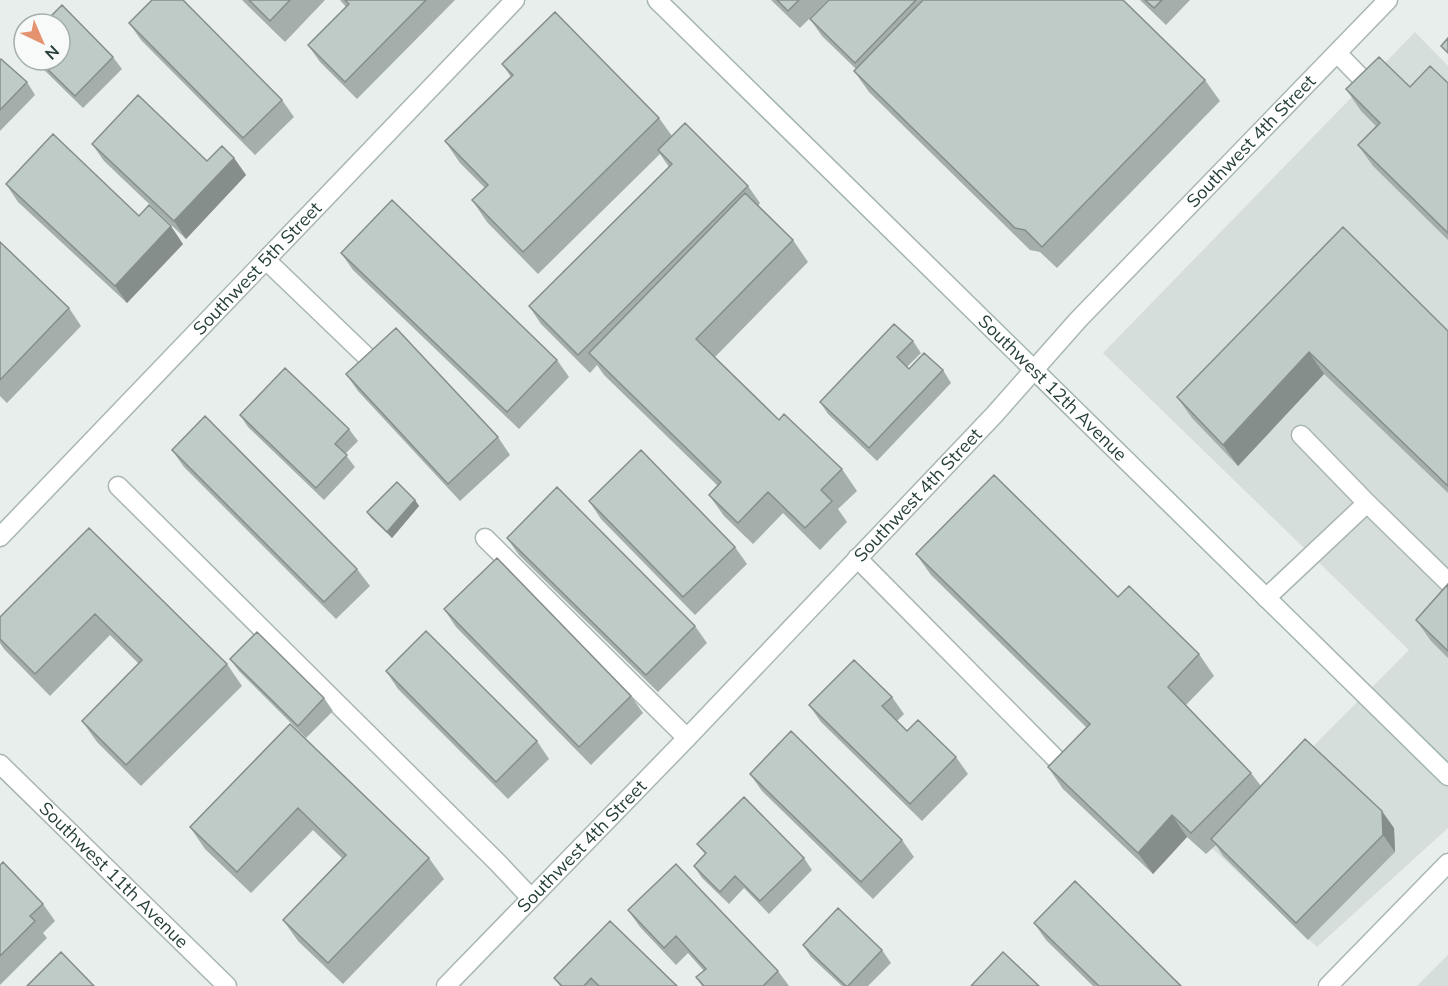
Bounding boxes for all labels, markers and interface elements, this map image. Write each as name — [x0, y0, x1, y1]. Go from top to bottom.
north arrow — [12, 12, 72, 72]
text: N — [41, 41, 64, 64]
street label: Southwest 4th Street — [1181, 70, 1320, 212]
street label: Southwest 5th Street — [188, 197, 326, 340]
street label: Southwest 12th Avenue — [973, 309, 1132, 466]
street label: Southwest 4th Street — [849, 423, 987, 566]
street label: Southwest 4th Street — [512, 775, 651, 917]
street label: Southwest 11th Avenue — [35, 797, 193, 953]

